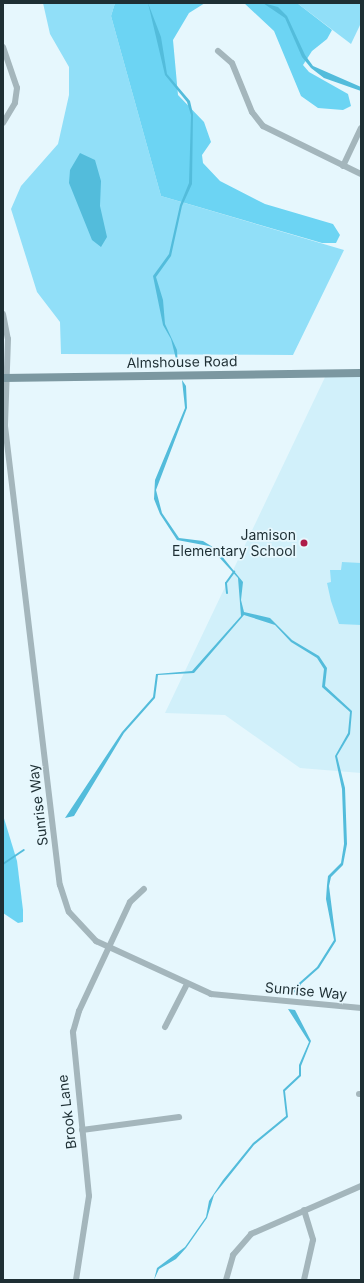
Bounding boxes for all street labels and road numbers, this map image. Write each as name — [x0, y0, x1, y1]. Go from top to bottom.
street label: Almshouse Road — [126, 353, 238, 371]
street label: Sunrise Way — [25, 763, 51, 847]
street label: Sunrise Way — [264, 979, 348, 1003]
street label: Brook Lane — [54, 1074, 80, 1150]

